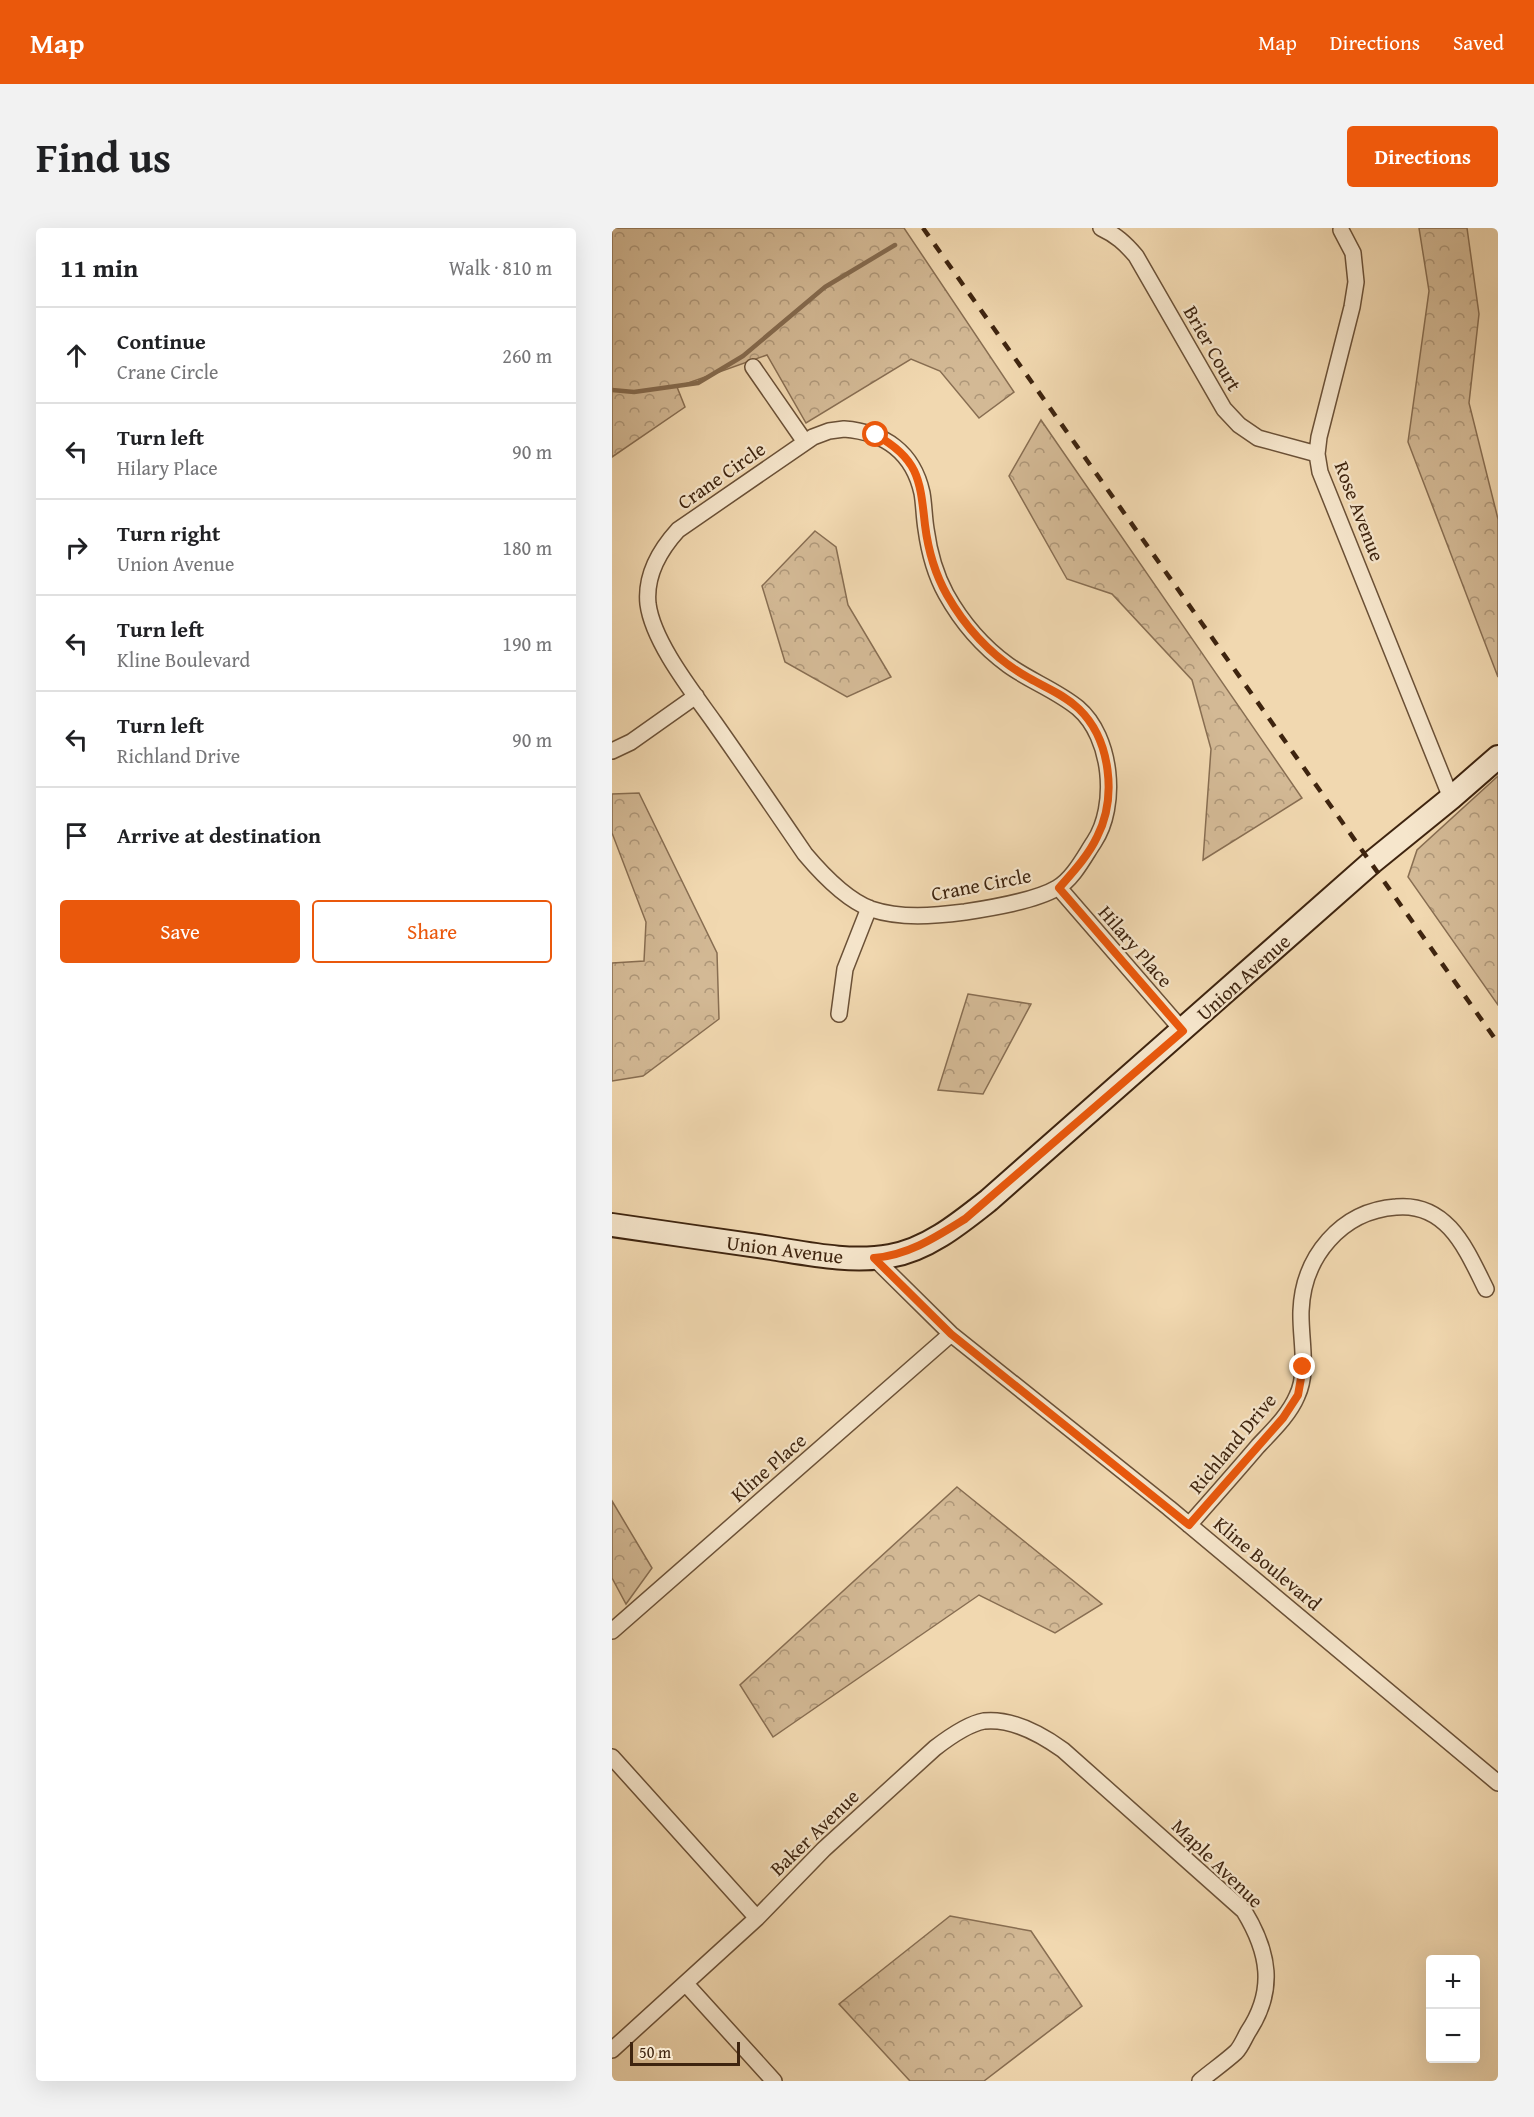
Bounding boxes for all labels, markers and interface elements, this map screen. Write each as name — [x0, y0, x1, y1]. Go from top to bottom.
text: Map — [30, 22, 84, 63]
text: Map — [1258, 27, 1297, 58]
text: Directions — [1330, 27, 1420, 58]
text: Saved — [1453, 27, 1504, 58]
text: Find us — [36, 126, 171, 187]
button: Directions — [1347, 126, 1498, 187]
text: 11 min — [60, 248, 138, 287]
text: Walk · 810 m — [449, 253, 552, 282]
street label: Brier Court — [1177, 300, 1249, 396]
text: Continue — [117, 325, 206, 357]
icon: ahead — [60, 339, 93, 372]
text: 260 m — [502, 341, 552, 370]
text: Crane Circle — [117, 357, 218, 386]
text: Turn left — [117, 421, 204, 453]
route start — [862, 421, 888, 447]
street label: Crane Circle — [671, 434, 771, 516]
icon: left — [60, 435, 93, 468]
text: 90 m — [512, 437, 552, 466]
text: Hilary Place — [117, 453, 218, 482]
street label: Rose Avenue — [1328, 457, 1392, 565]
text: Turn right — [117, 517, 220, 549]
icon: right — [60, 531, 93, 564]
text: 180 m — [502, 533, 552, 562]
text: Union Avenue — [117, 549, 234, 578]
text: Turn left — [117, 613, 204, 645]
icon: left — [60, 627, 93, 660]
text: 190 m — [502, 629, 552, 658]
text: Kline Boulevard — [117, 645, 250, 674]
text: Turn left — [117, 709, 204, 741]
icon: left — [60, 723, 93, 756]
text: 90 m — [512, 725, 552, 754]
text: Richland Drive — [117, 741, 240, 770]
icon: arrive — [60, 819, 93, 852]
text: Arrive at destination — [117, 819, 321, 851]
street label: Crane Circle — [928, 860, 1034, 908]
street label: Hilary Place — [1092, 899, 1180, 993]
button: Save — [60, 900, 300, 963]
button: Share — [312, 900, 552, 963]
street label: Union Avenue — [1190, 927, 1296, 1027]
street label: Union Avenue — [725, 1227, 845, 1271]
route end — [1289, 1353, 1315, 1379]
street label: Richland Drive — [1181, 1386, 1283, 1500]
street label: Kline Place — [724, 1426, 812, 1508]
street label: Kline Boulevard — [1208, 1509, 1329, 1617]
street label: Baker Avenue — [763, 1782, 865, 1882]
street label: Maple Avenue — [1166, 1812, 1270, 1914]
map controls — [1426, 1955, 1480, 2063]
button: + — [1426, 1955, 1480, 2009]
button: − — [1426, 2009, 1480, 2063]
scale bar — [630, 2039, 740, 2066]
text: 50 m — [639, 2040, 671, 2064]

